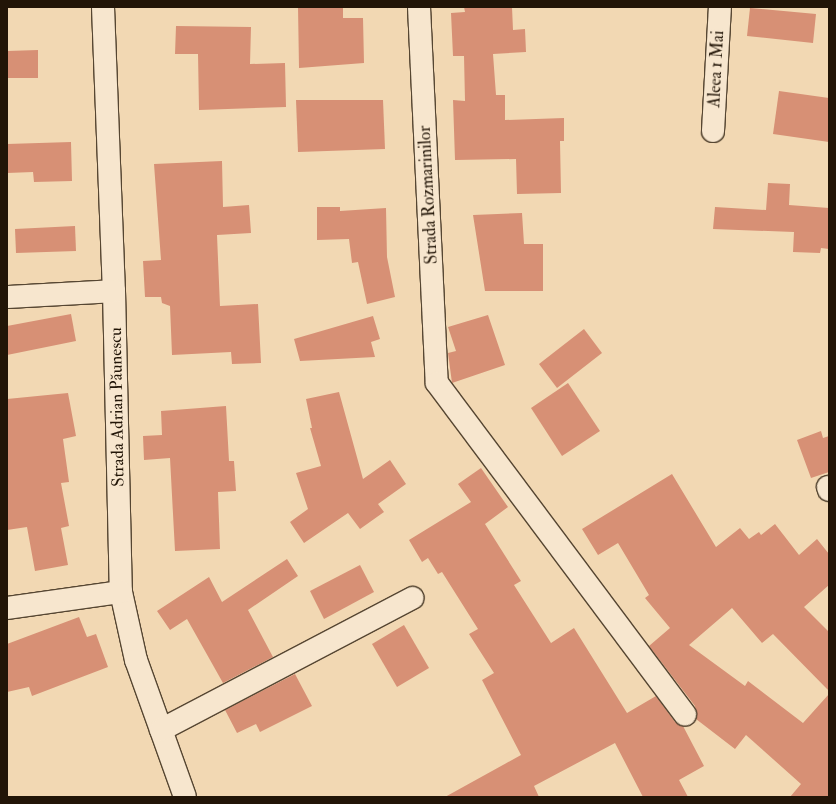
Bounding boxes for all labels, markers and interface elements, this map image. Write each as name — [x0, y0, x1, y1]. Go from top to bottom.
street label: Aleea 1 Mai — [704, 30, 728, 108]
street label: Strada Rozmarinilor — [414, 125, 442, 265]
street label: Strada Adrian Păunescu — [105, 327, 129, 487]

